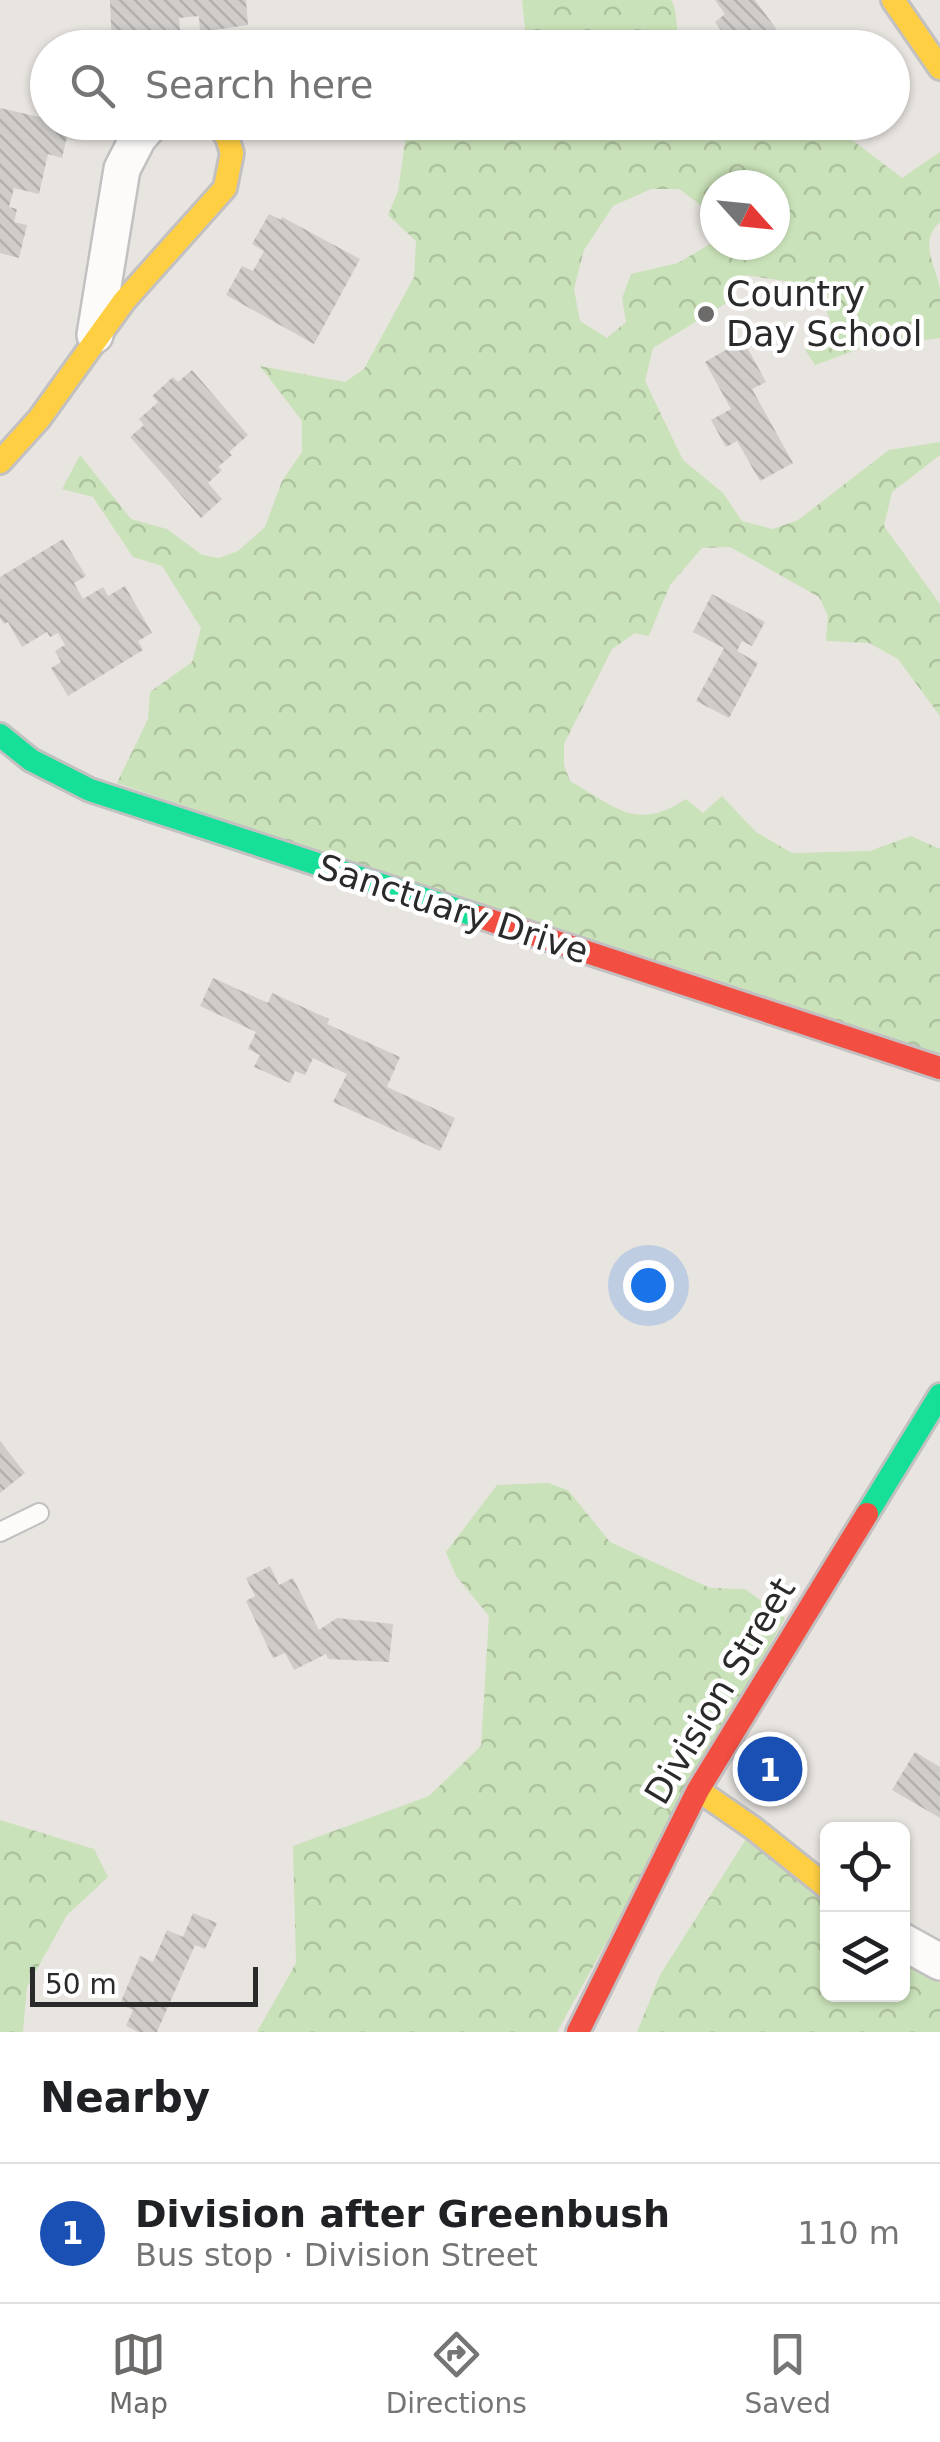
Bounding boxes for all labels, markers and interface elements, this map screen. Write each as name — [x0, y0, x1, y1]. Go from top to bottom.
search box — [30, 30, 910, 140]
icon: search — [65, 58, 120, 113]
text: Search here — [145, 63, 373, 107]
north arrow — [700, 170, 790, 260]
place label: Country Day School — [726, 274, 922, 354]
marker: Country Day School — [695, 303, 717, 325]
street label: Sanctuary Drive — [313, 846, 593, 972]
your location — [623, 1260, 674, 1311]
street label: Division Street — [637, 1571, 803, 1811]
pin: 1 — [738, 1732, 802, 1806]
map controls — [820, 1822, 910, 2002]
button: locate — [820, 1822, 910, 1912]
button: layers — [820, 1912, 910, 2002]
scale bar — [30, 1962, 258, 2006]
text: 50 m — [45, 1968, 117, 2001]
text: Nearby — [40, 2073, 210, 2122]
text: Division after Greenbush — [135, 2192, 670, 2236]
text: 1 — [61, 2214, 84, 2252]
text: 110 m — [798, 2214, 900, 2252]
text: Bus stop · Division Street — [135, 2236, 538, 2274]
tab: Map — [109, 2327, 168, 2420]
tab: Directions — [386, 2327, 527, 2420]
tab: Saved — [745, 2327, 831, 2420]

